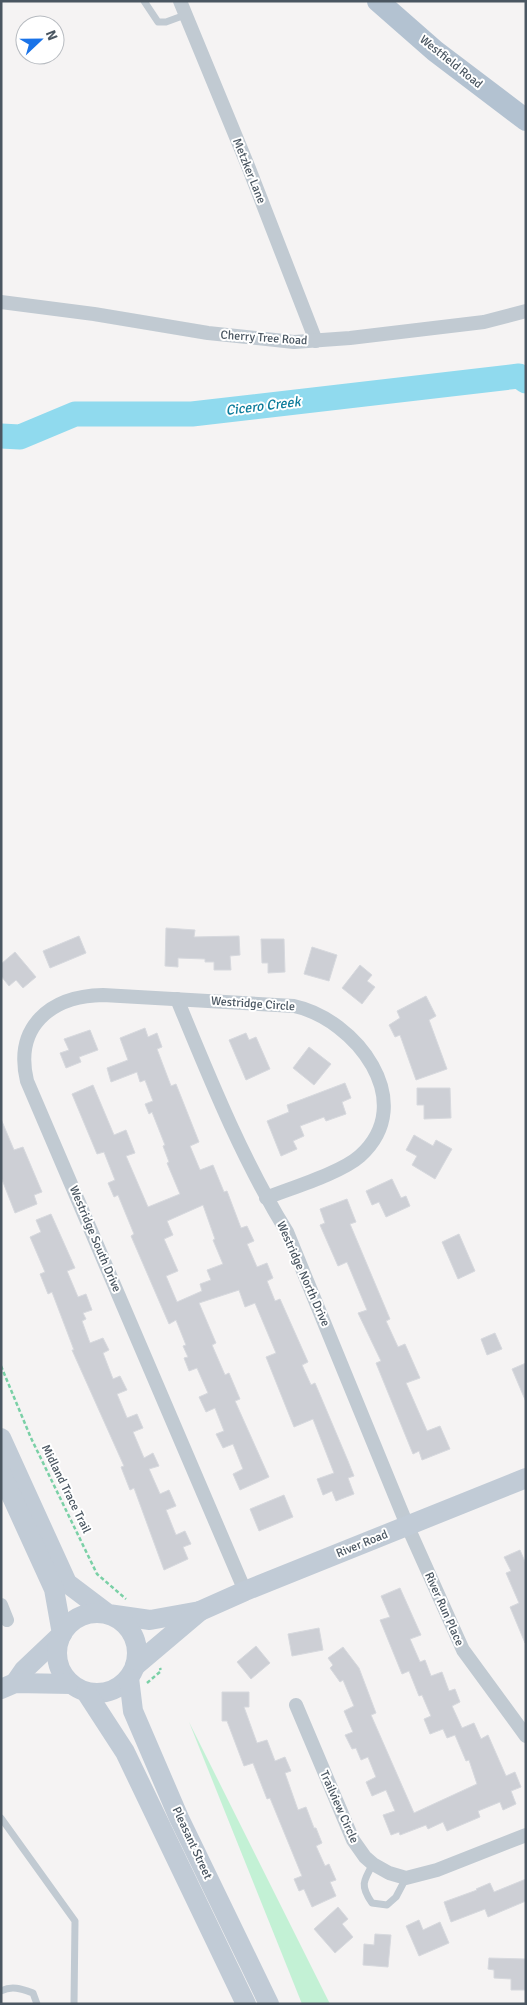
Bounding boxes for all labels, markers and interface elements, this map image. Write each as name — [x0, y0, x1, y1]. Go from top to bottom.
north arrow — [15, 15, 65, 65]
text: N — [42, 28, 61, 43]
street label: Westfield Road — [417, 32, 485, 92]
street label: Metzker Lane — [229, 136, 269, 206]
street label: Cherry Tree Road — [220, 327, 308, 349]
water label: Cicero Creek — [225, 393, 303, 419]
street label: Westridge Circle — [211, 994, 295, 1014]
street label: Westridge South Drive — [66, 1184, 124, 1294]
street label: Westridge North Drive — [273, 1219, 333, 1329]
street label: Midland Trace Trail — [38, 1442, 94, 1536]
street label: River Road — [334, 1527, 390, 1561]
street label: River Run Place — [421, 1570, 467, 1648]
street label: Trailview Circle — [316, 1768, 362, 1846]
street label: Pleasant Street — [169, 1804, 215, 1882]

